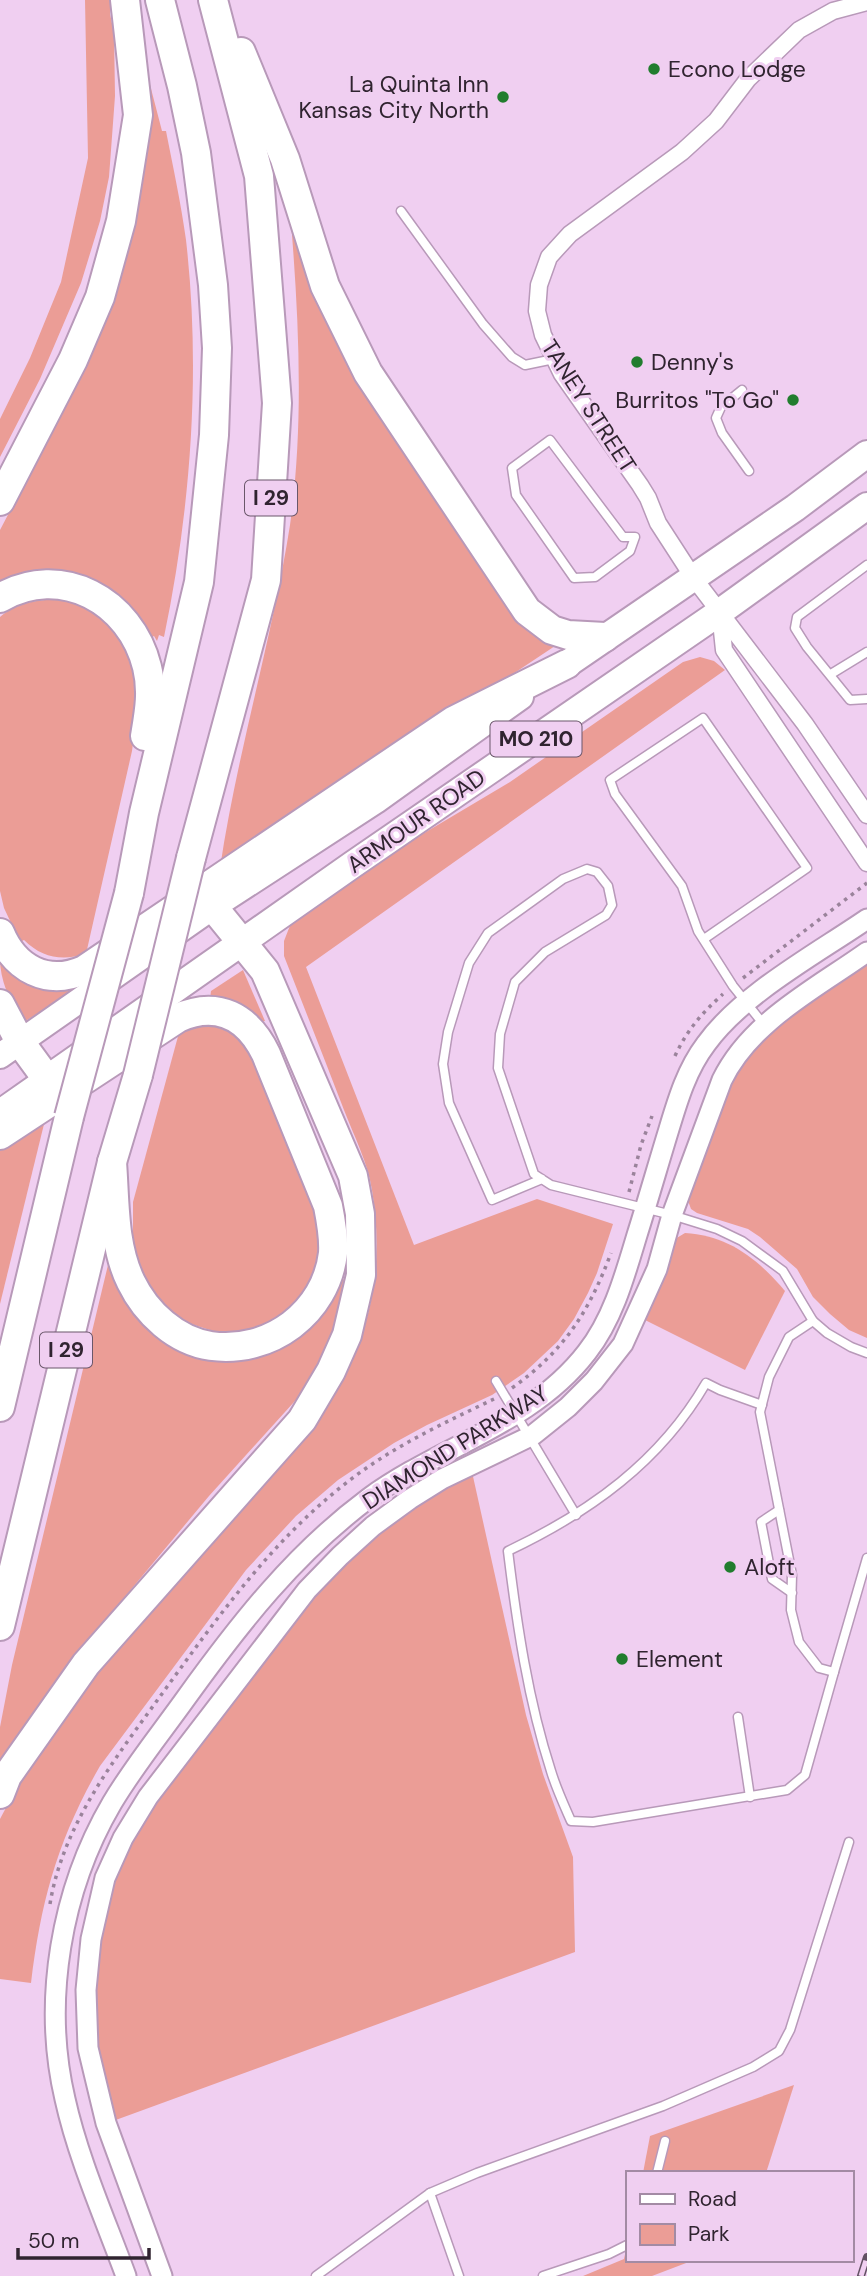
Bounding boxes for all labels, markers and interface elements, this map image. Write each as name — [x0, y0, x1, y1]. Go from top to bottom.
place label: Econo Lodge — [668, 54, 806, 84]
marker: Econo Lodge — [646, 61, 662, 77]
place label: La Quinta Inn Kansas City North — [298, 69, 489, 125]
marker: La Quinta Inn Kansas City North — [495, 89, 511, 105]
street label: TANEY STREET — [535, 334, 643, 478]
place label: Denny's — [651, 347, 734, 377]
marker: Denny's — [629, 354, 645, 370]
place label: Burritos "To Go" — [615, 385, 779, 415]
marker: Burritos "To Go" — [785, 392, 801, 408]
road number: I 29 — [245, 480, 297, 516]
road number: MO 210 — [490, 722, 582, 756]
street label: ARMOUR ROAD — [341, 762, 491, 880]
road number: I 29 — [40, 1332, 92, 1368]
street label: DIAMOND PARKWAY — [357, 1378, 553, 1516]
place label: Aloft — [744, 1552, 795, 1582]
marker: Aloft — [722, 1559, 738, 1575]
place label: Element — [636, 1644, 723, 1674]
marker: Element — [614, 1651, 630, 1667]
legend — [626, 2171, 853, 2262]
text: Road — [688, 2185, 737, 2213]
scale bar — [18, 2216, 149, 2260]
text: Park — [688, 2220, 730, 2248]
text: 50 m — [28, 2227, 79, 2255]

